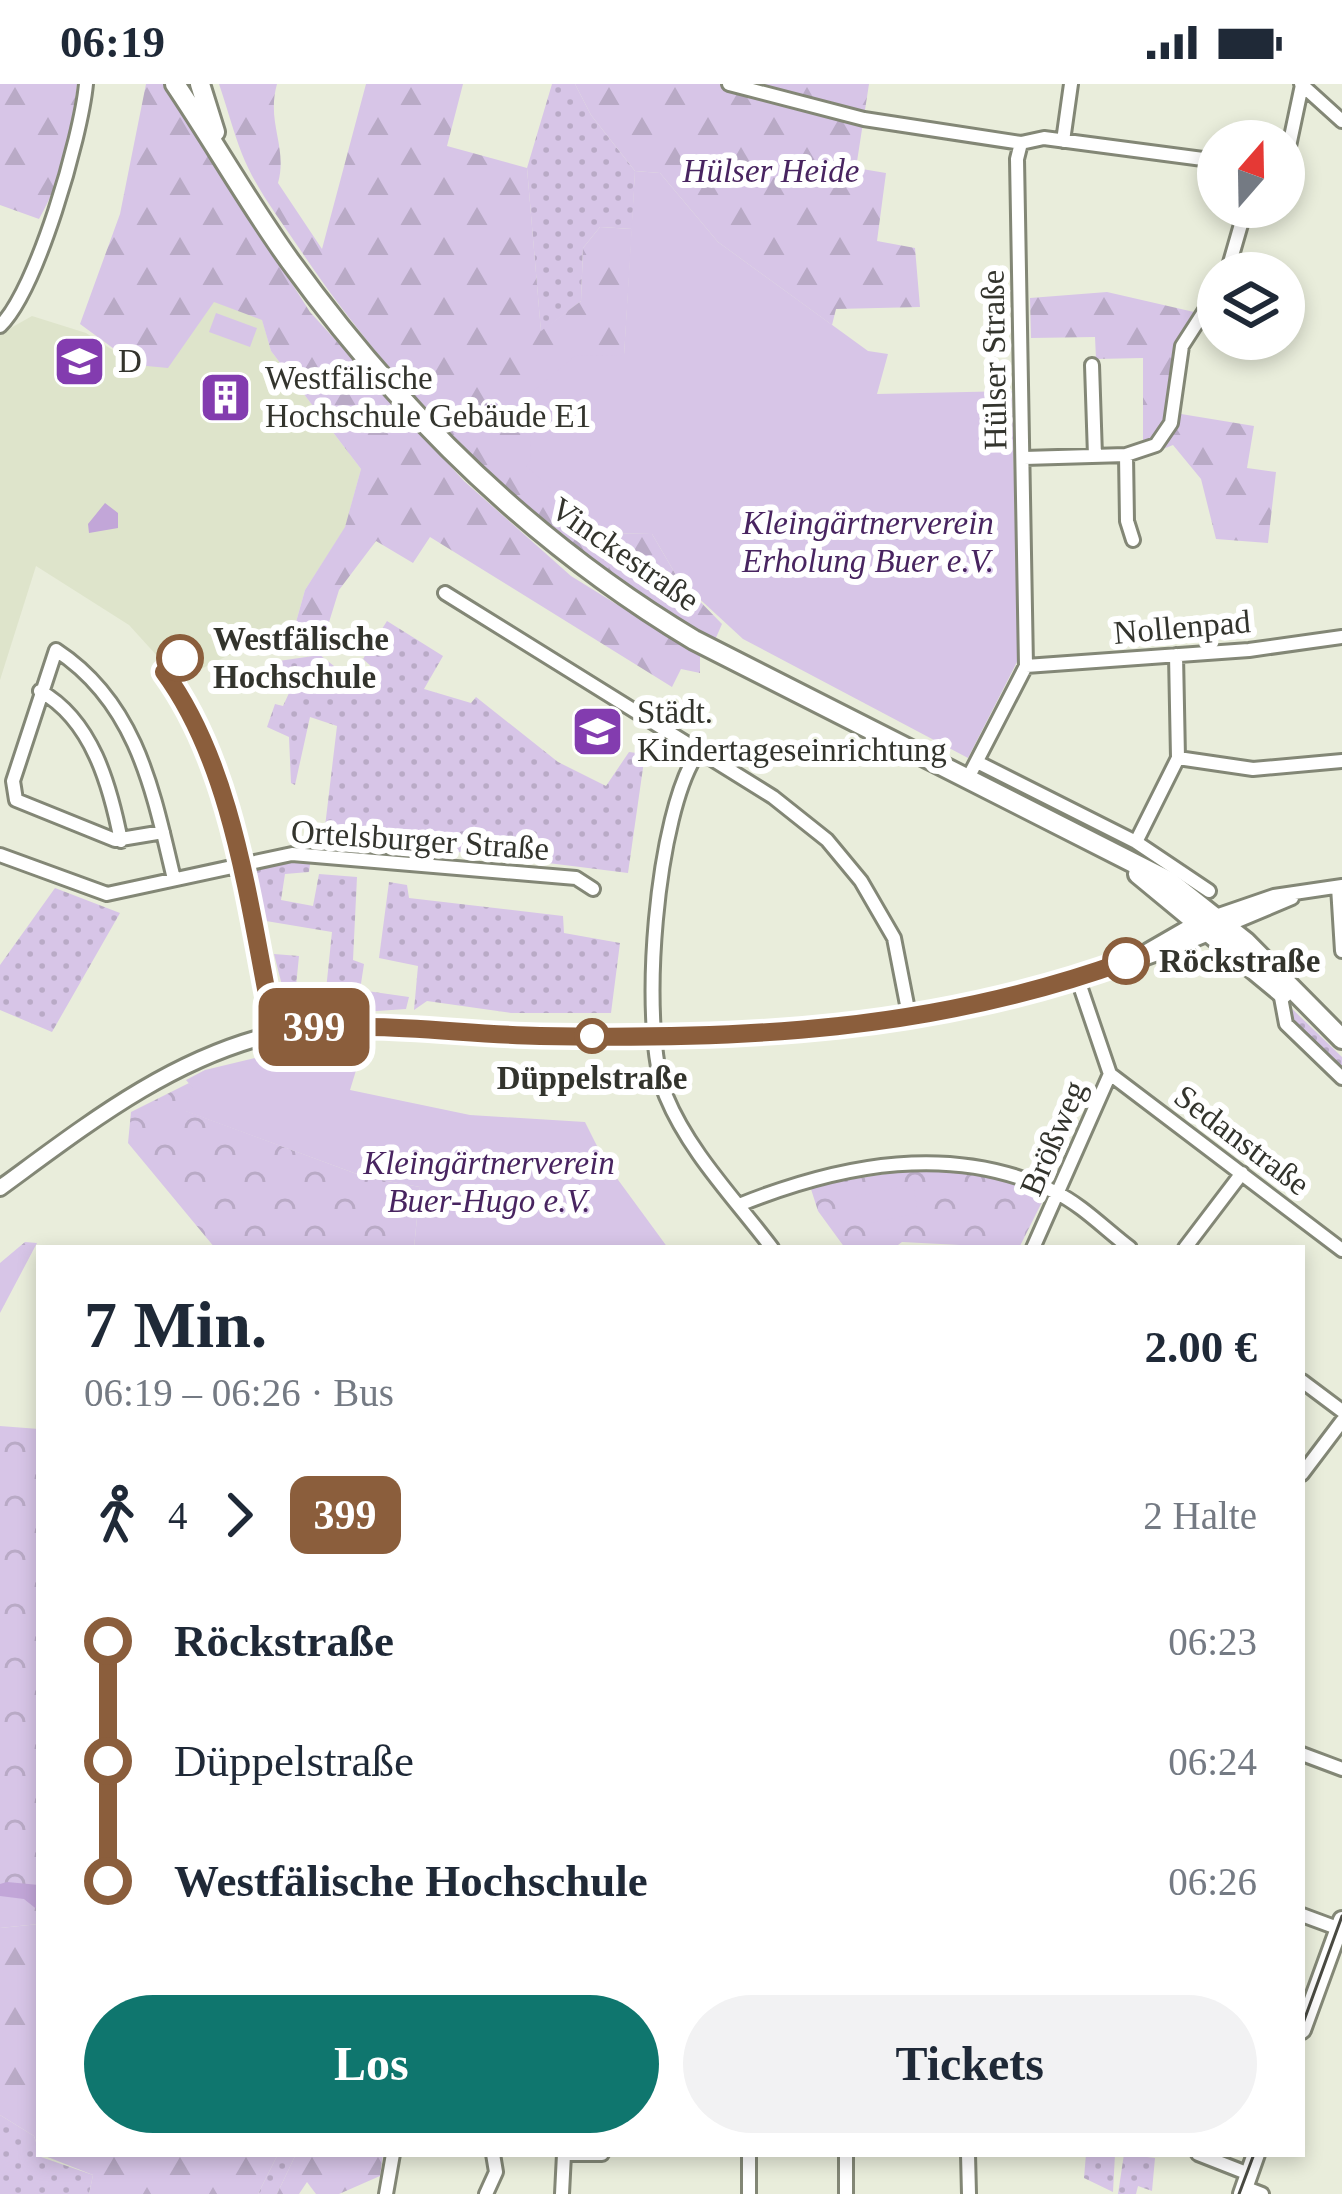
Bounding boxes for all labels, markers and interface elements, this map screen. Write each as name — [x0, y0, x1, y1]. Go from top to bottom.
text: 06:19 — [60, 17, 165, 67]
north arrow — [1197, 120, 1305, 228]
map controls — [1197, 120, 1305, 360]
park label: Hülser Heide — [682, 153, 859, 189]
button: layers — [1197, 252, 1305, 360]
street label: Hülser Straße — [974, 269, 1014, 451]
school or university icon: D — [51, 333, 107, 389]
place label: D — [118, 343, 142, 379]
place label: Westfälische Hochschule Gebäude E1 — [265, 360, 591, 434]
building icon: Westfälische Hochschule Gebäude E1 — [198, 369, 254, 425]
street label: Vinckestraße — [544, 490, 706, 618]
park label: Kleingärtnerverein Erholung Buer e.V. — [741, 505, 994, 579]
street label: Nollenpad — [1112, 603, 1253, 651]
place label: Westfälische Hochschule — [213, 621, 389, 695]
marker: Westfälische Hochschule — [158, 636, 202, 680]
place label: Städt. Kindertageseinrichtung — [637, 694, 947, 768]
school or university icon: Städt. Kindertageseinrichtung — [570, 703, 626, 759]
street label: Ortelsburger Straße — [290, 813, 550, 867]
marker: Röckstraße — [1104, 939, 1148, 983]
place label: Röckstraße — [1159, 943, 1320, 979]
line badge: 399 — [245, 988, 383, 1066]
text: 399 — [283, 1004, 346, 1050]
marker: Düppelstraße — [576, 1020, 608, 1052]
place label: Düppelstraße — [497, 1060, 687, 1096]
street label: Brößweg — [1013, 1075, 1093, 1201]
street label: Sedanstraße — [1167, 1078, 1317, 1202]
park label: Kleingärtnerverein Buer-Hugo e.V. — [362, 1145, 615, 1219]
text: 7 Min. — [84, 1288, 267, 1361]
text: 2.00 € — [1145, 1322, 1257, 1372]
text: 06:19 – 06:26 · Bus — [84, 1371, 394, 1414]
icon: walk — [84, 1482, 150, 1548]
icon: forward — [206, 1482, 272, 1548]
text: 399 — [314, 1492, 377, 1538]
text: 4 — [168, 1494, 188, 1537]
text: 2 Halte — [1143, 1494, 1257, 1537]
text: Röckstraße — [174, 1616, 394, 1666]
text: 06:23 — [1168, 1620, 1257, 1663]
text: Düppelstraße — [174, 1736, 414, 1786]
text: 06:24 — [1168, 1740, 1257, 1783]
text: Westfälische Hochschule — [174, 1856, 648, 1906]
text: 06:26 — [1168, 1860, 1257, 1903]
button: Los — [84, 1995, 659, 2133]
button: Tickets — [683, 1995, 1257, 2133]

